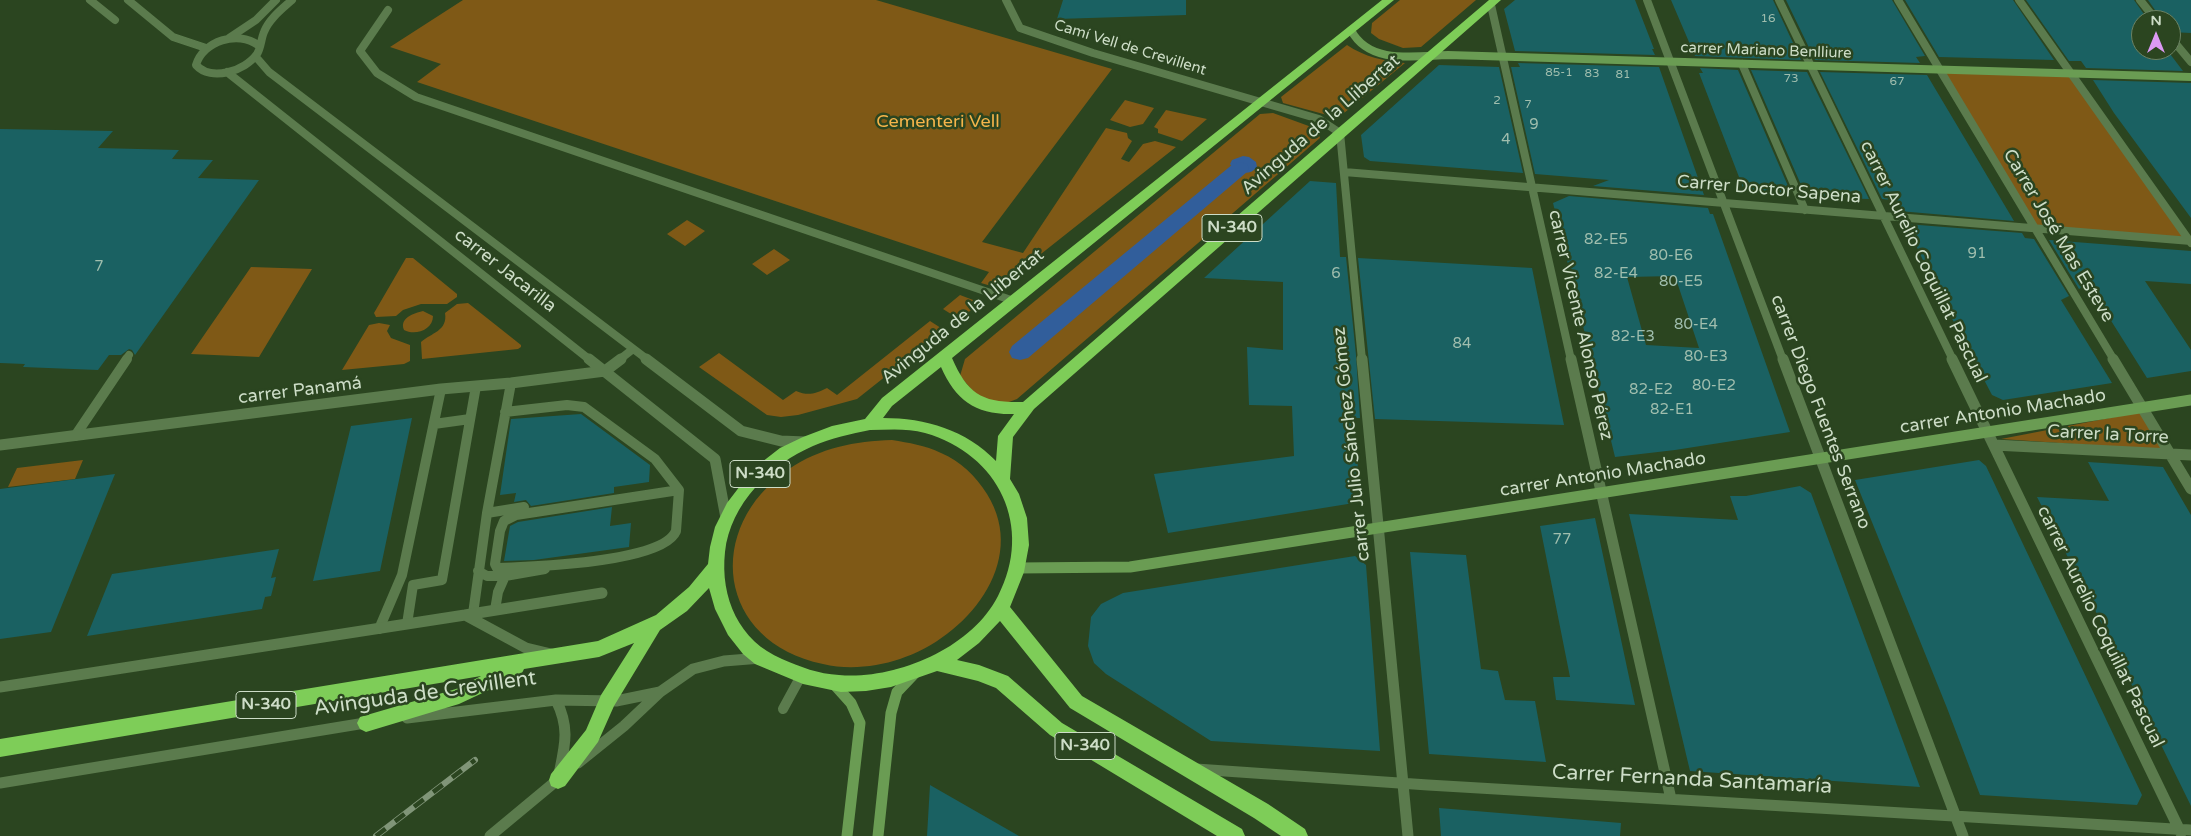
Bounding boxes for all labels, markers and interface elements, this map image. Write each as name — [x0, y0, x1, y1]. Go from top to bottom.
north arrow — [2131, 10, 2181, 60]
house number: 16 — [1760, 12, 1776, 26]
text: N — [2150, 12, 2162, 29]
street label: Camí Vell de Crevillent — [1052, 16, 1208, 80]
street label: carrer Mariano Benlliure — [1680, 39, 1852, 63]
street label: Avinguda de la Llibertat — [1237, 50, 1405, 200]
house number: 85-1 — [1545, 66, 1573, 80]
house number: 83 — [1584, 67, 1600, 81]
house number: 81 — [1615, 68, 1631, 82]
house number: 73 — [1783, 72, 1799, 86]
house number: 67 — [1889, 75, 1905, 89]
house number: 2 — [1493, 94, 1501, 108]
house number: 7 — [1524, 98, 1532, 112]
park label: Cementeri Vell — [876, 111, 1000, 133]
house number: 9 — [1529, 116, 1539, 134]
house number: 4 — [1501, 131, 1511, 149]
street label: carrer Aurelio Coquillat Pascual — [1855, 138, 1991, 386]
street label: Carrer José Mas Esteve — [1998, 146, 2118, 326]
street label: Carrer Doctor Sapena — [1676, 171, 1862, 209]
street label: carrer Vicente Alonso Pérez — [1543, 208, 1617, 442]
road number: N-340 — [1202, 214, 1262, 242]
street label: carrer Jacarilla — [450, 224, 560, 318]
house number: 82-E5 — [1584, 231, 1628, 249]
street label: Avinguda de la Llibertat — [877, 245, 1049, 389]
house number: 91 — [1968, 245, 1986, 263]
house number: 80-E6 — [1649, 247, 1693, 265]
house number: 7 — [94, 258, 104, 276]
house number: 6 — [1331, 265, 1341, 283]
house number: 82-E4 — [1594, 265, 1638, 283]
house number: 80-E5 — [1659, 273, 1703, 291]
street label: carrer Diego Fuentes Serrano — [1765, 292, 1875, 532]
house number: 80-E4 — [1674, 316, 1718, 334]
street label: carrer Julio Sánchez Gómez — [1329, 326, 1375, 562]
house number: 82-E3 — [1611, 328, 1655, 346]
house number: 84 — [1453, 335, 1471, 353]
house number: 80-E3 — [1684, 348, 1728, 366]
street label: carrer Panamá — [237, 373, 363, 409]
house number: 80-E2 — [1692, 377, 1736, 395]
house number: 82-E2 — [1629, 381, 1673, 399]
street label: carrer Antonio Machado — [1898, 385, 2108, 439]
house number: 82-E1 — [1650, 401, 1694, 419]
street label: Carrer la Torre — [2047, 421, 2169, 449]
street label: carrer Antonio Machado — [1498, 448, 1708, 502]
road number: N-340 — [730, 460, 790, 488]
street label: carrer Aurelio Coquillat Pascual — [2032, 503, 2168, 751]
house number: 77 — [1553, 531, 1571, 549]
street label: Avinguda de Crevillent — [312, 666, 538, 722]
road number: N-340 — [236, 692, 296, 718]
road number: N-340 — [1055, 732, 1115, 759]
street label: Carrer Fernanda Santamaría — [1551, 760, 1833, 800]

